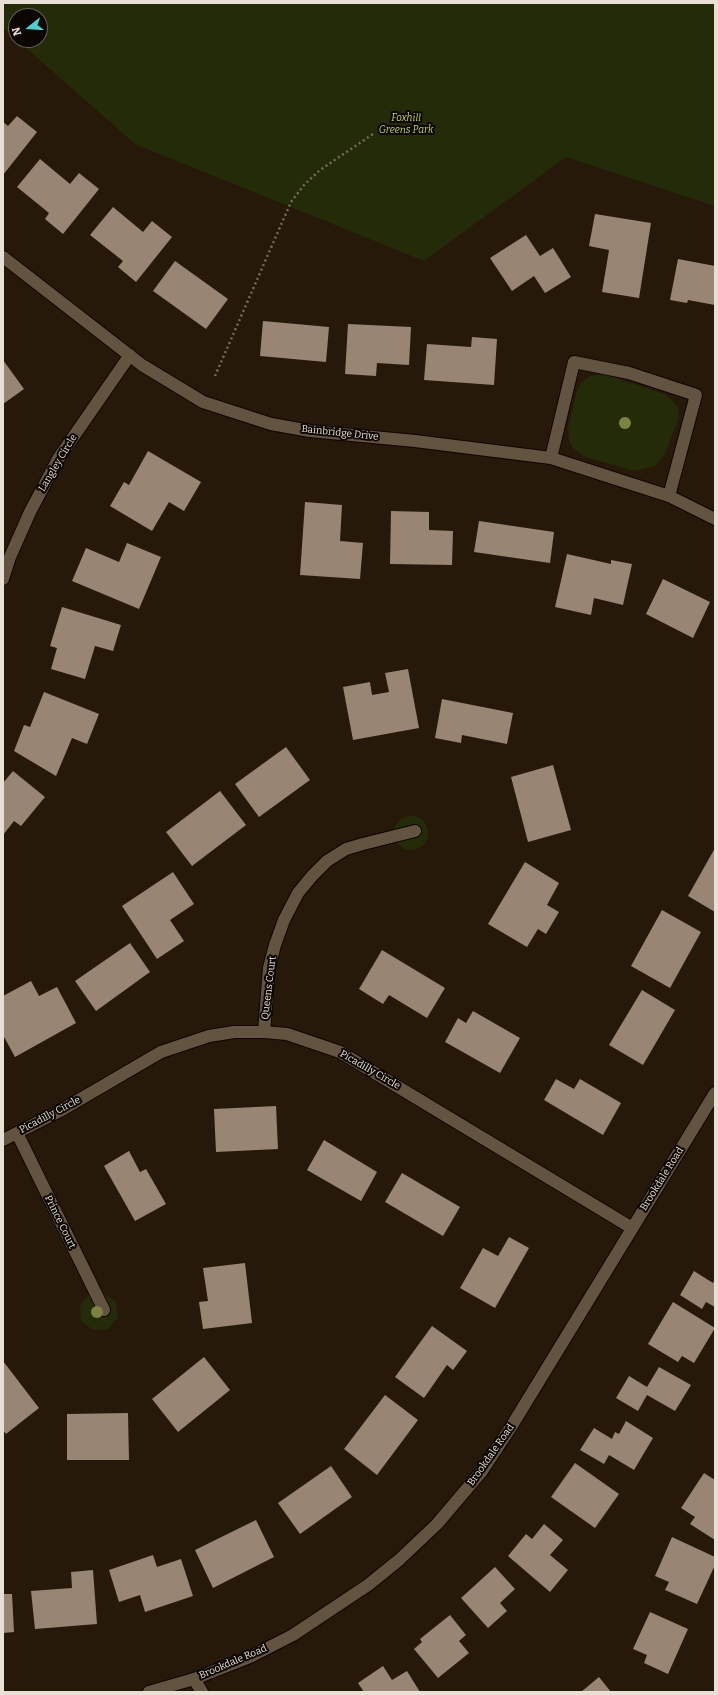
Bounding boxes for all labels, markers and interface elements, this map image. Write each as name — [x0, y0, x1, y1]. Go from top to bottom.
north arrow — [8, 8, 48, 48]
text: N — [10, 25, 24, 37]
park label: Foxhill Greens Park — [379, 112, 433, 136]
street label: Bainbridge Drive — [301, 423, 379, 443]
street label: Langley Circle — [36, 432, 80, 494]
street label: Queens Court — [259, 956, 279, 1020]
street label: Picadilly Circle — [338, 1048, 402, 1092]
street label: Picadilly Circle — [17, 1094, 83, 1136]
street label: Brookdale Road — [638, 1145, 686, 1213]
street label: Prince Court — [42, 1193, 78, 1251]
street label: Brookdale Road — [465, 1422, 517, 1488]
street label: Brookdale Road — [197, 1642, 269, 1682]

